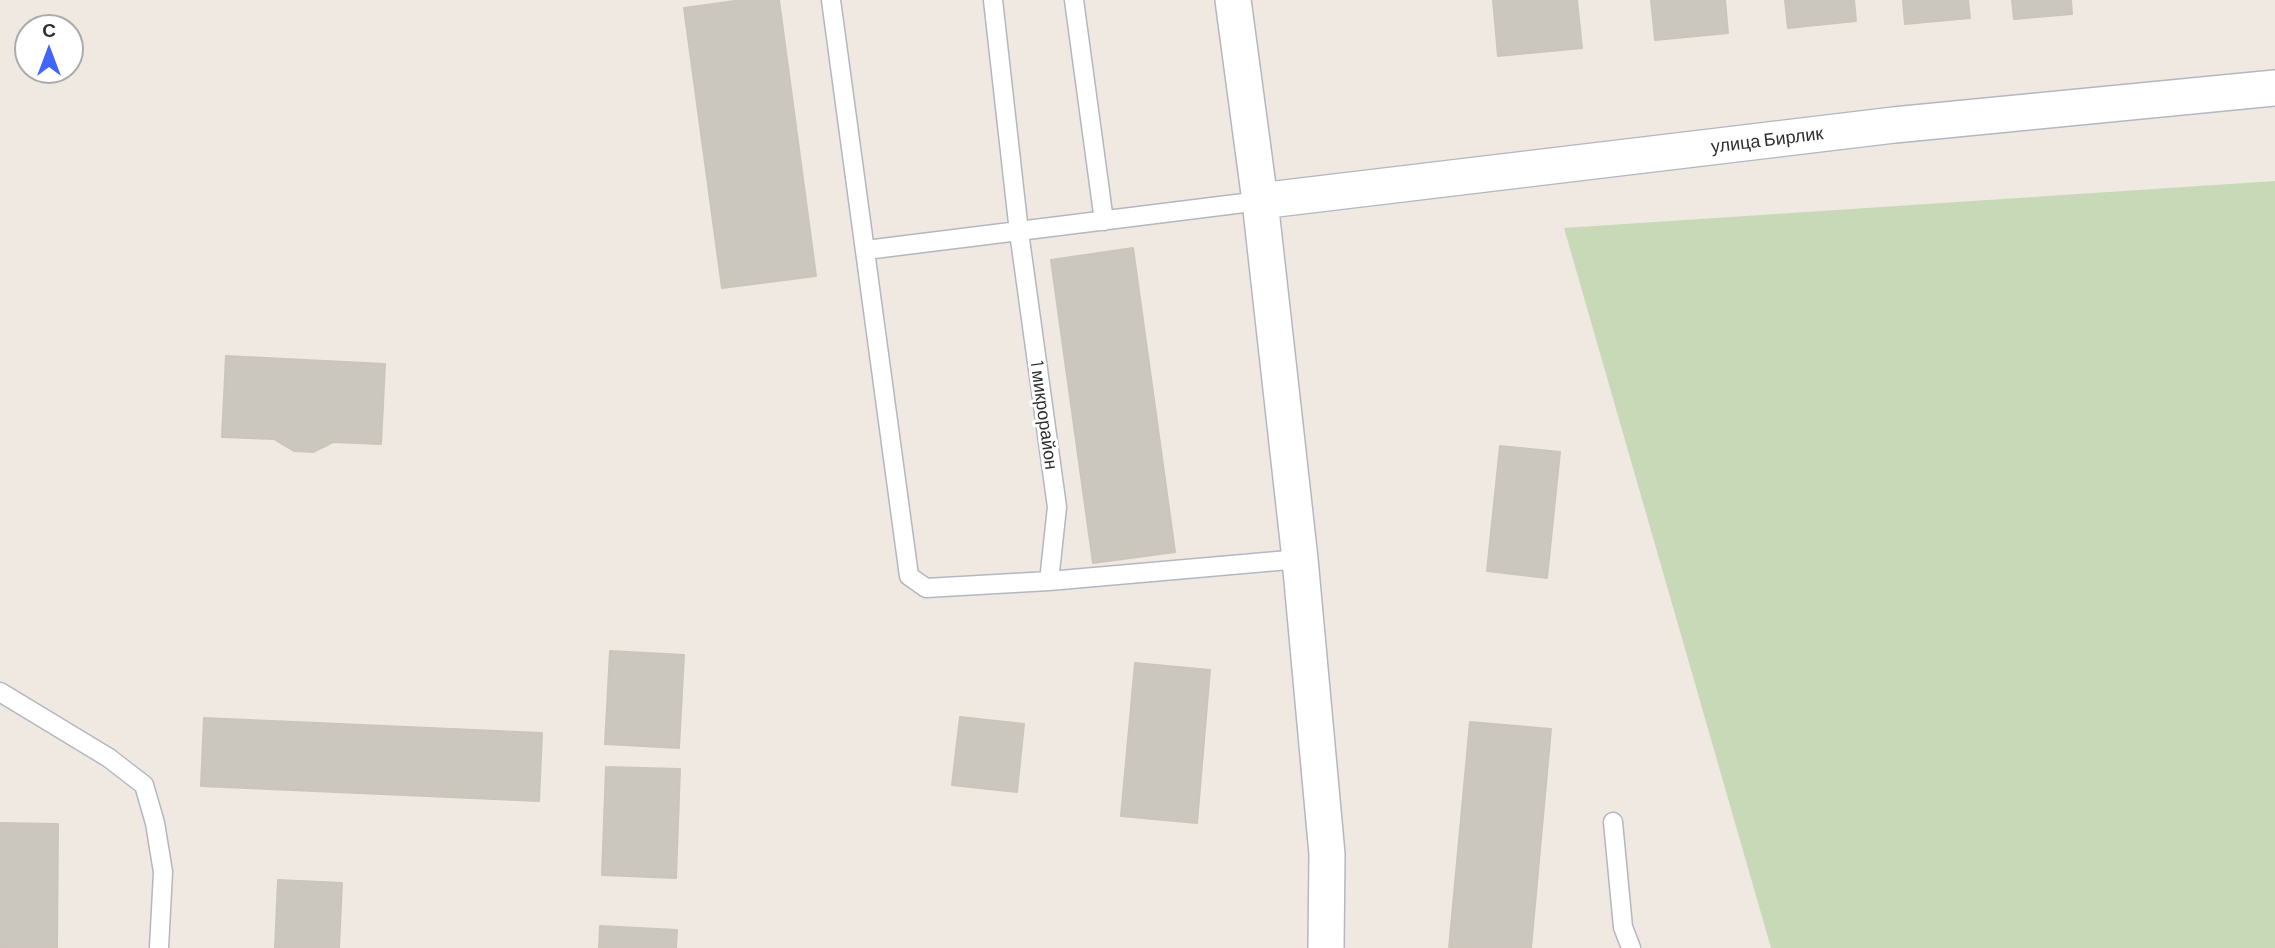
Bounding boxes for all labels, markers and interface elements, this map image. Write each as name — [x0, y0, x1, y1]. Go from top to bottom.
north arrow — [14, 14, 84, 84]
text: С — [42, 18, 56, 41]
street label: улица Бирлик — [1710, 122, 1824, 158]
street label: 1 микрорайон — [1026, 359, 1062, 471]

